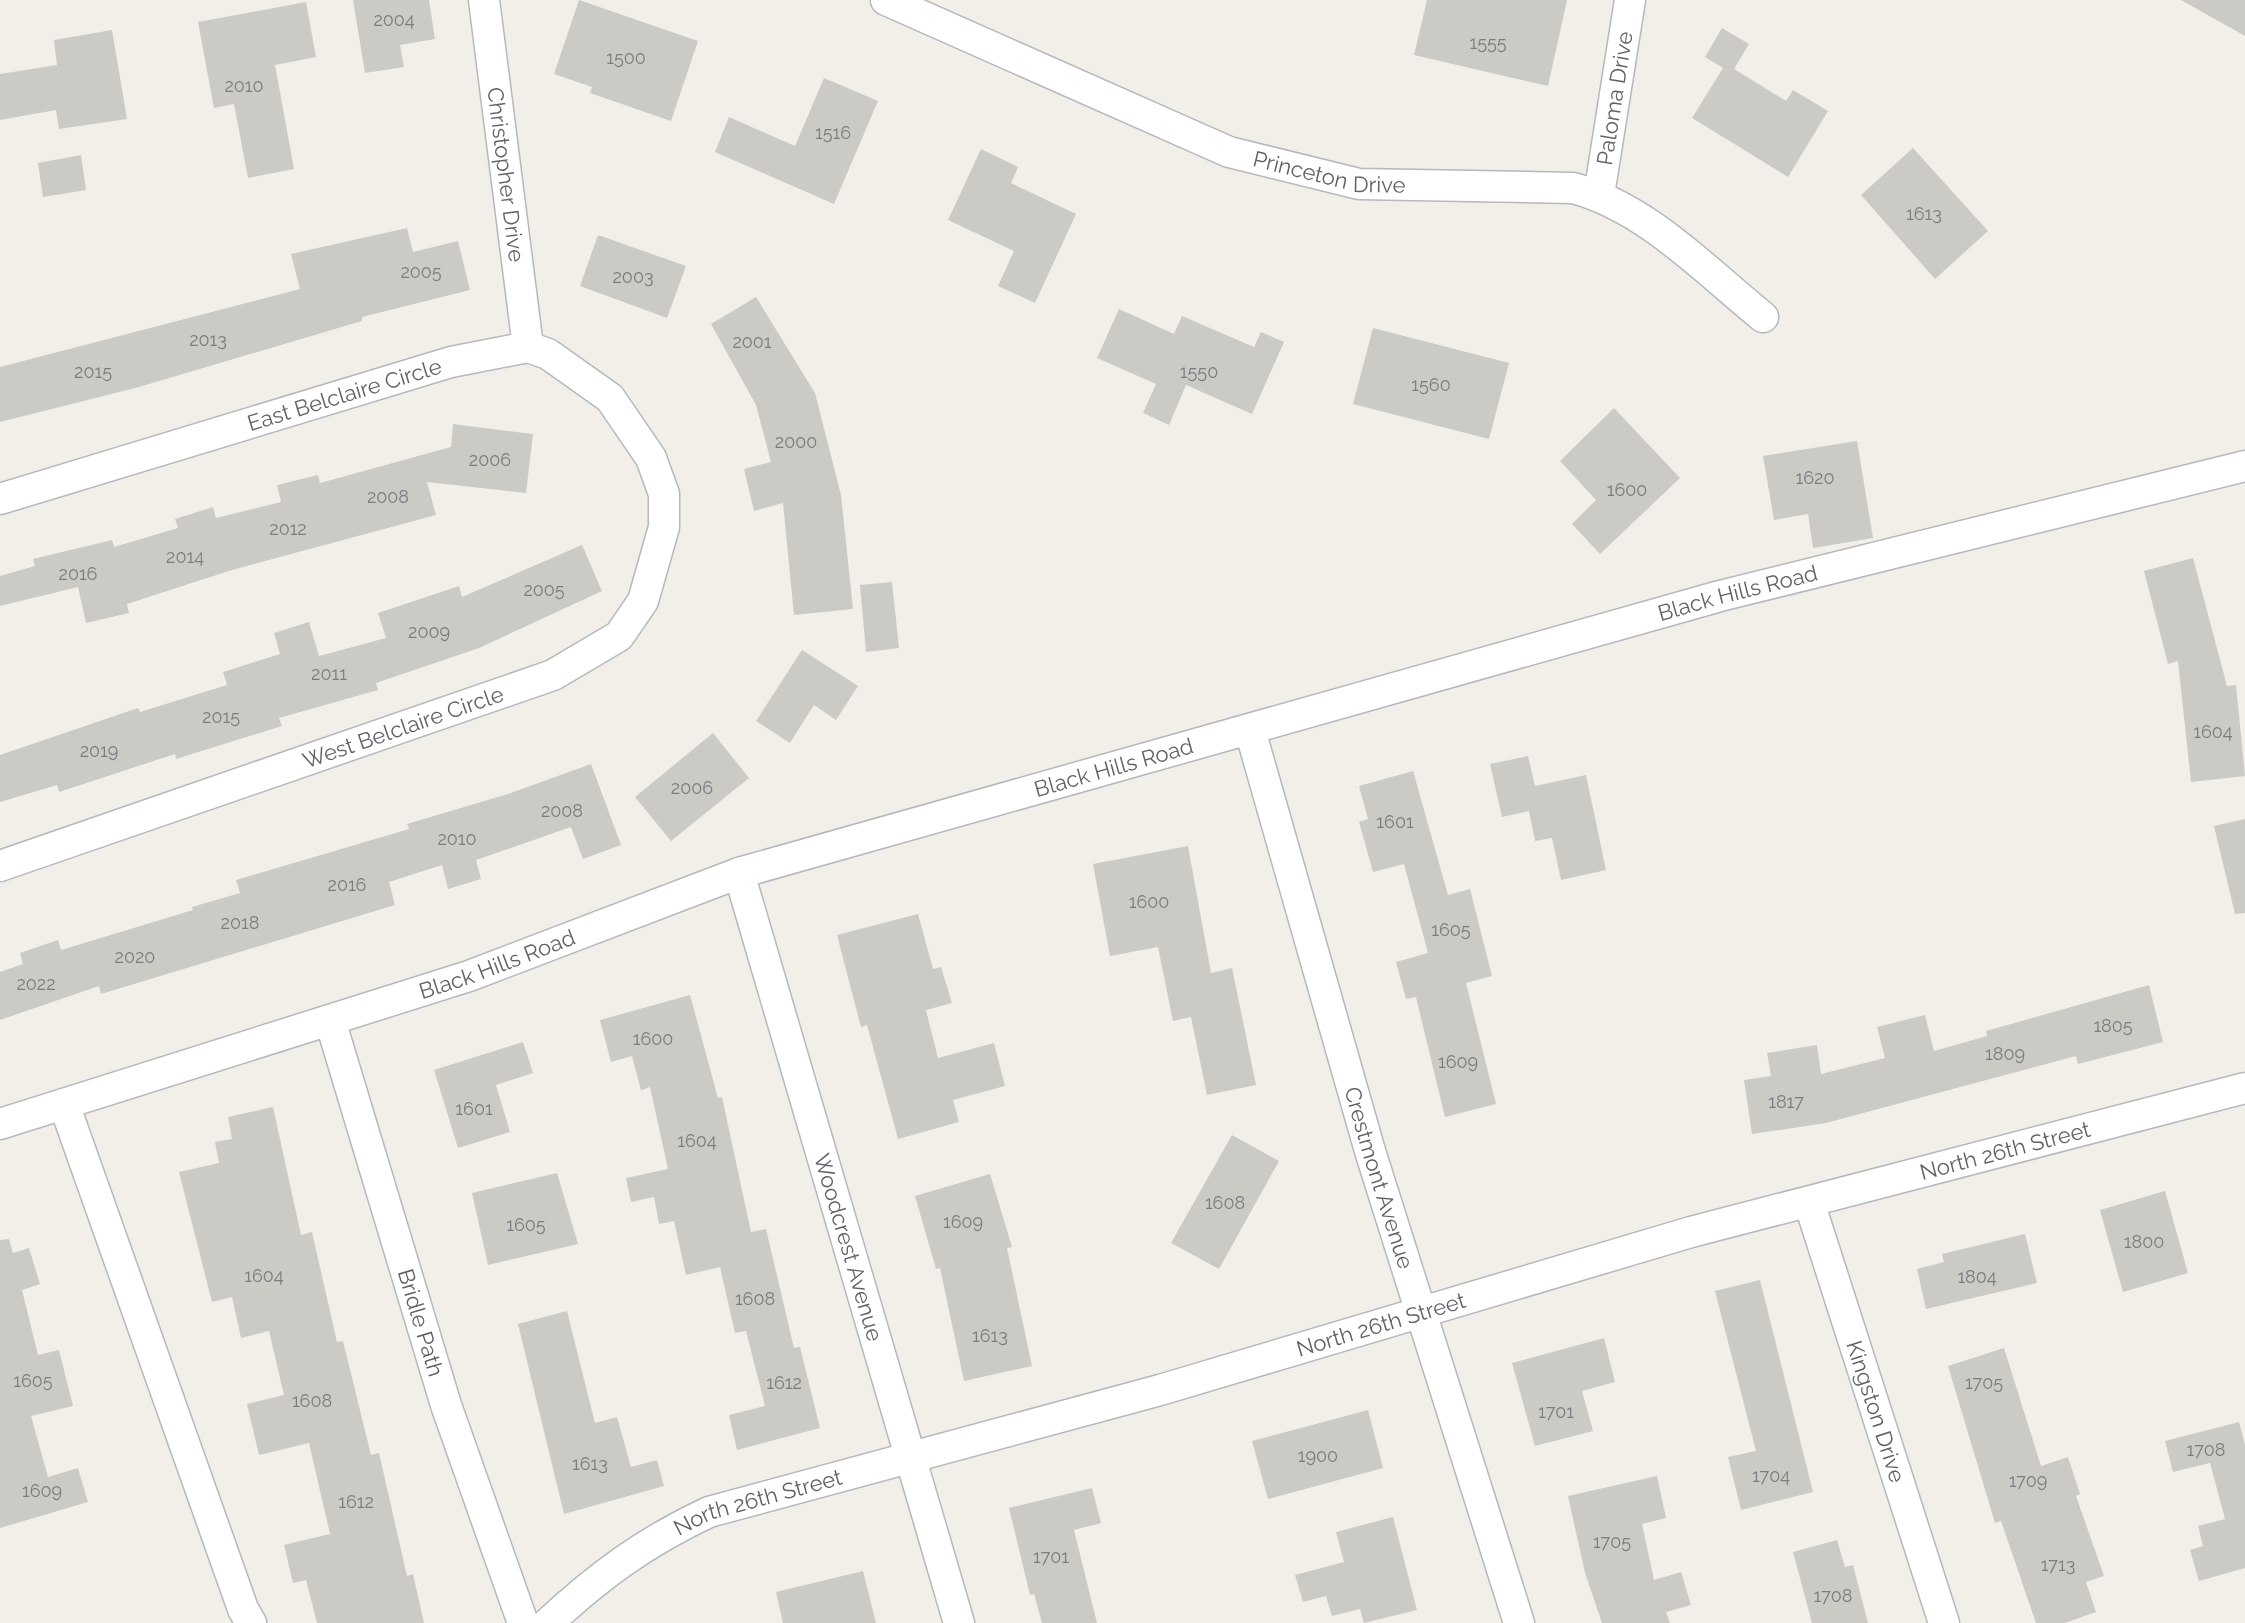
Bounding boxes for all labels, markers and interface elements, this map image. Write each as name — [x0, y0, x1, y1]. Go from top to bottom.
house number: 2004 — [373, 9, 415, 30]
street label: Paloma Drive — [1591, 29, 1638, 167]
house number: 1555 — [1469, 32, 1507, 53]
house number: 1500 — [606, 47, 646, 68]
house number: 2010 — [224, 75, 264, 96]
street label: Christopher Drive — [482, 86, 530, 264]
house number: 1516 — [815, 122, 851, 143]
street label: Princeton Drive — [1250, 145, 1406, 198]
house number: 1613 — [1906, 203, 1942, 224]
house number: 2005 — [400, 261, 442, 282]
house number: 2003 — [612, 266, 654, 287]
house number: 2013 — [189, 329, 227, 350]
house number: 2001 — [732, 331, 772, 352]
street label: East Belclaire Circle — [244, 353, 445, 436]
house number: 2015 — [74, 361, 112, 382]
house number: 1550 — [1180, 361, 1218, 382]
house number: 1560 — [1411, 374, 1451, 395]
house number: 2000 — [775, 431, 817, 452]
house number: 2006 — [469, 449, 511, 470]
house number: 1620 — [1796, 467, 1834, 488]
house number: 1600 — [1607, 479, 1647, 500]
house number: 2008 — [367, 486, 409, 507]
house number: 2012 — [269, 518, 307, 539]
house number: 2014 — [166, 546, 204, 567]
street label: Black Hills Road — [1655, 559, 1820, 626]
house number: 2016 — [59, 563, 98, 584]
house number: 2005 — [523, 579, 565, 600]
house number: 2009 — [408, 621, 450, 642]
house number: 2011 — [311, 663, 347, 684]
street label: West Belclaire Circle — [299, 680, 507, 774]
house number: 2015 — [202, 706, 240, 727]
house number: 1604 — [2193, 721, 2233, 742]
street label: Black Hills Road — [1031, 732, 1196, 802]
house number: 2019 — [80, 740, 118, 761]
house number: 2006 — [671, 777, 713, 798]
house number: 2008 — [541, 800, 583, 821]
house number: 1601 — [1376, 811, 1414, 832]
house number: 2010 — [437, 828, 477, 849]
house number: 2016 — [328, 874, 367, 895]
house number: 1600 — [1129, 891, 1169, 912]
house number: 2018 — [221, 912, 259, 933]
house number: 1605 — [1431, 919, 1471, 940]
street label: Black Hills Road — [416, 924, 579, 1004]
house number: 2020 — [115, 946, 155, 967]
house number: 2022 — [16, 973, 56, 994]
house number: 1805 — [2093, 1015, 2133, 1036]
house number: 1600 — [633, 1028, 673, 1049]
house number: 1809 — [1985, 1043, 2025, 1064]
house number: 1609 — [1438, 1051, 1478, 1072]
street label: Crestmont Avenue — [1339, 1084, 1419, 1272]
house number: 1817 — [1768, 1091, 1804, 1112]
house number: 1601 — [455, 1098, 493, 1119]
street label: North 26th Street — [1917, 1116, 2094, 1185]
house number: 1604 — [677, 1130, 717, 1151]
street label: Woodcrest Avenue — [809, 1150, 889, 1344]
house number: 1608 — [1205, 1192, 1245, 1213]
house number: 1609 — [943, 1211, 983, 1232]
house number: 1605 — [506, 1214, 546, 1235]
house number: 1800 — [2124, 1231, 2164, 1252]
house number: 1604 — [244, 1265, 284, 1286]
street label: Bridle Path — [393, 1266, 450, 1379]
house number: 1804 — [1957, 1266, 1997, 1287]
street label: North 26th Street — [1293, 1287, 1469, 1362]
house number: 1608 — [735, 1288, 775, 1309]
house number: 1613 — [972, 1325, 1008, 1346]
street label: Kingston Drive — [1841, 1337, 1911, 1486]
house number: 1605 — [13, 1370, 53, 1391]
house number: 1612 — [766, 1372, 802, 1393]
house number: 1705 — [1965, 1372, 2003, 1393]
house number: 1608 — [292, 1390, 332, 1411]
house number: 1701 — [1538, 1401, 1574, 1422]
house number: 1708 — [2187, 1439, 2225, 1460]
house number: 1900 — [1298, 1445, 1338, 1466]
house number: 1613 — [572, 1453, 608, 1474]
street label: North 26th Street — [669, 1463, 845, 1541]
house number: 1704 — [1752, 1465, 1790, 1486]
house number: 1709 — [2009, 1470, 2047, 1491]
house number: 1609 — [22, 1480, 62, 1501]
house number: 1612 — [338, 1491, 374, 1512]
house number: 1705 — [1593, 1531, 1631, 1552]
house number: 1701 — [1033, 1546, 1069, 1567]
house number: 1713 — [2041, 1554, 2075, 1575]
house number: 1708 — [1814, 1585, 1852, 1606]

